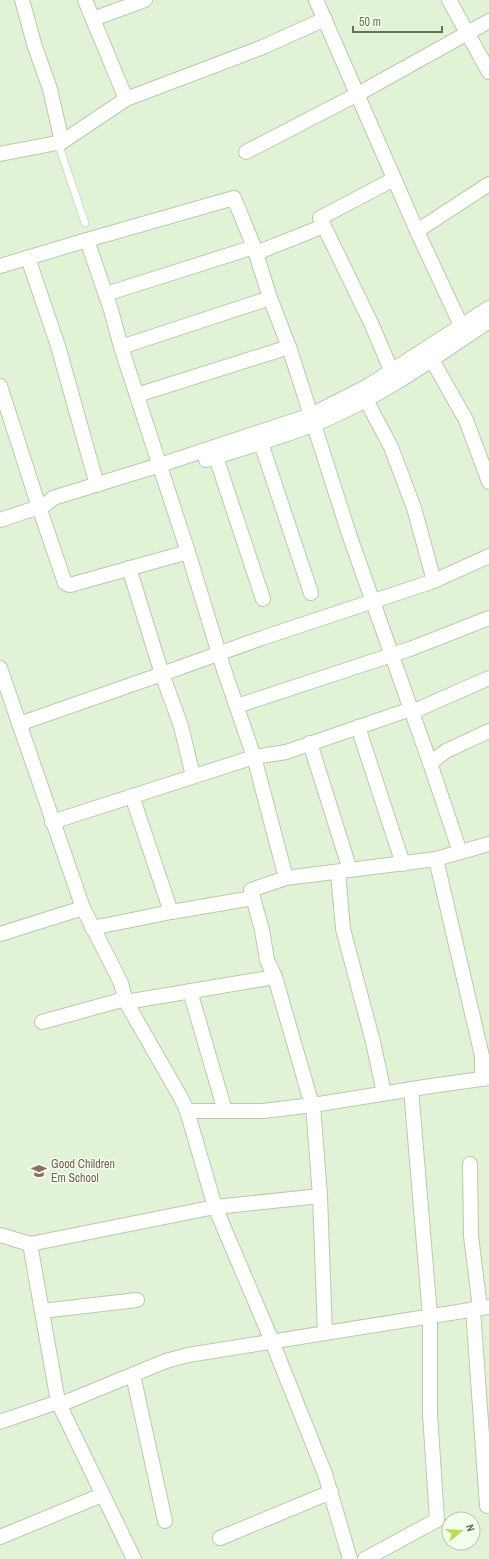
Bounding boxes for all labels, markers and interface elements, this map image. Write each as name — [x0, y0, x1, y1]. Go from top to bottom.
scale bar — [353, 8, 442, 34]
text: 50 m — [359, 14, 381, 30]
place label: Good Children Em School — [51, 1156, 115, 1186]
school or university icon: Good Children Em School — [30, 1162, 48, 1180]
north arrow — [441, 1511, 481, 1551]
text: N — [463, 1523, 478, 1533]

